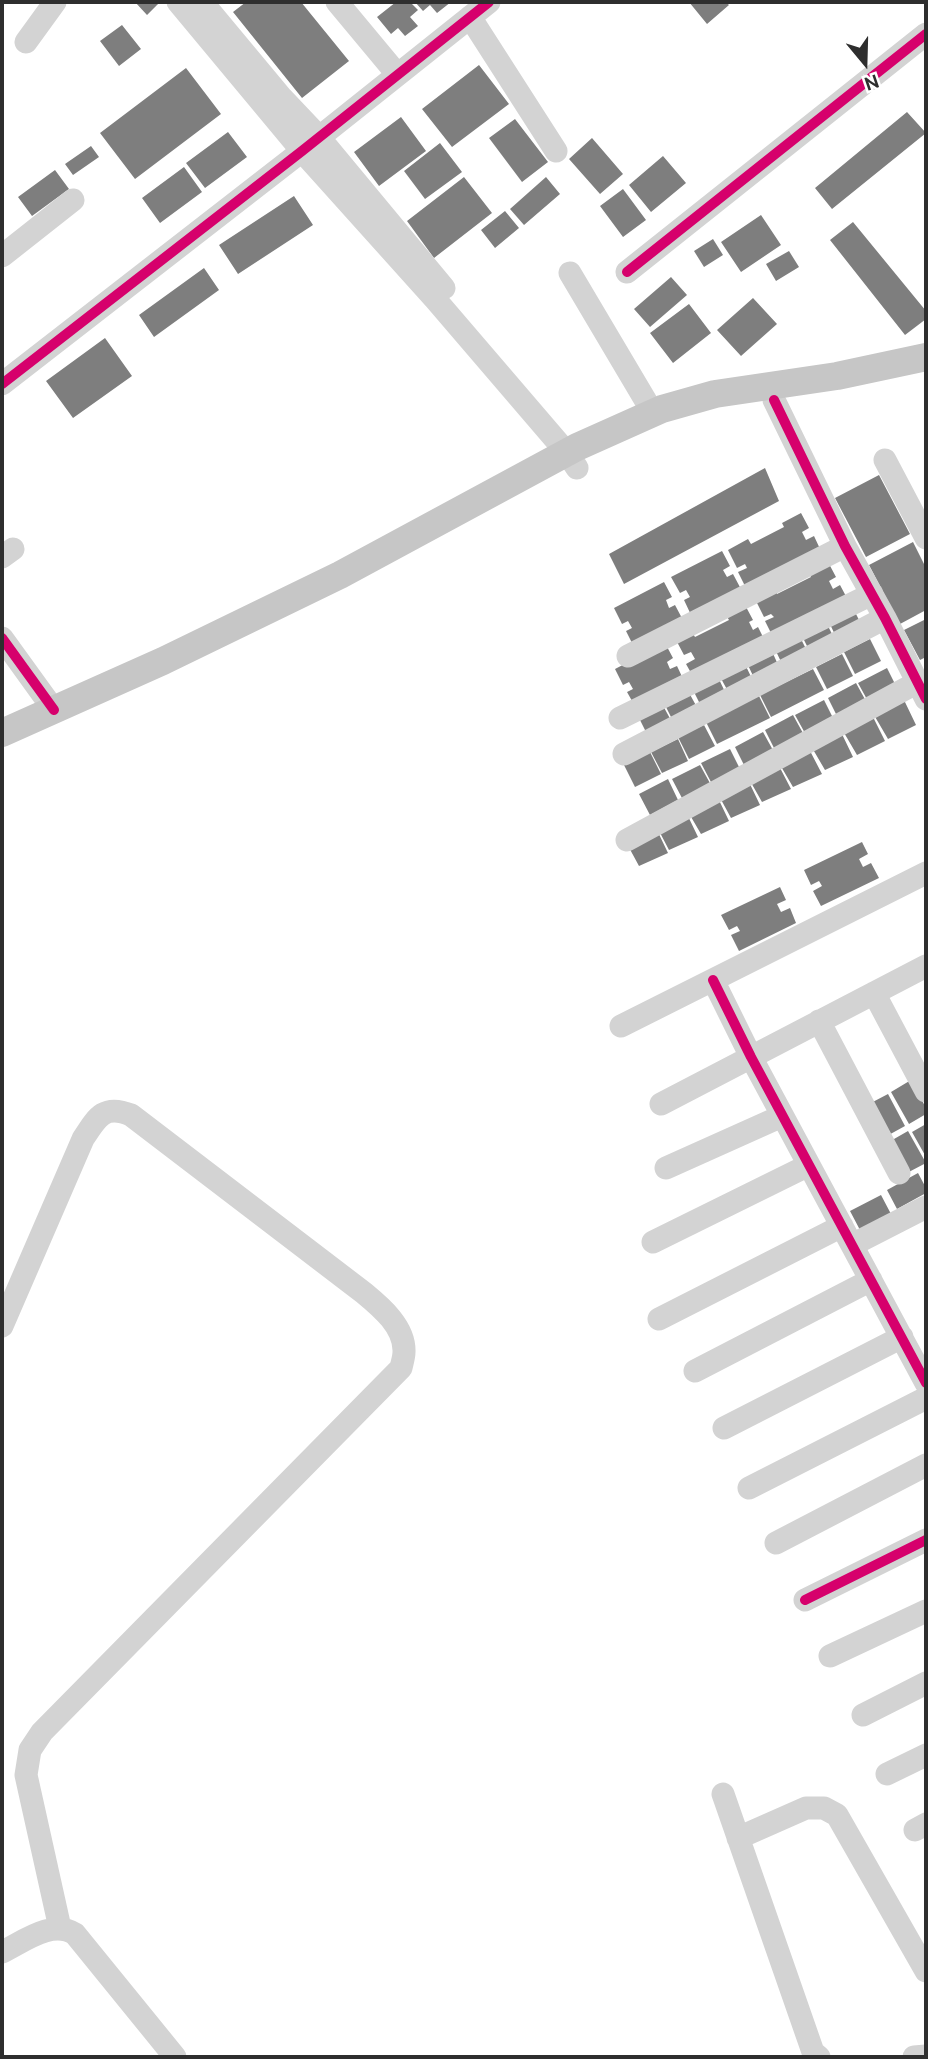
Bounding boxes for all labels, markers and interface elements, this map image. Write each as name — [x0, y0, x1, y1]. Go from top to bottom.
north arrow — [830, 28, 900, 98]
text: N — [862, 70, 882, 96]

